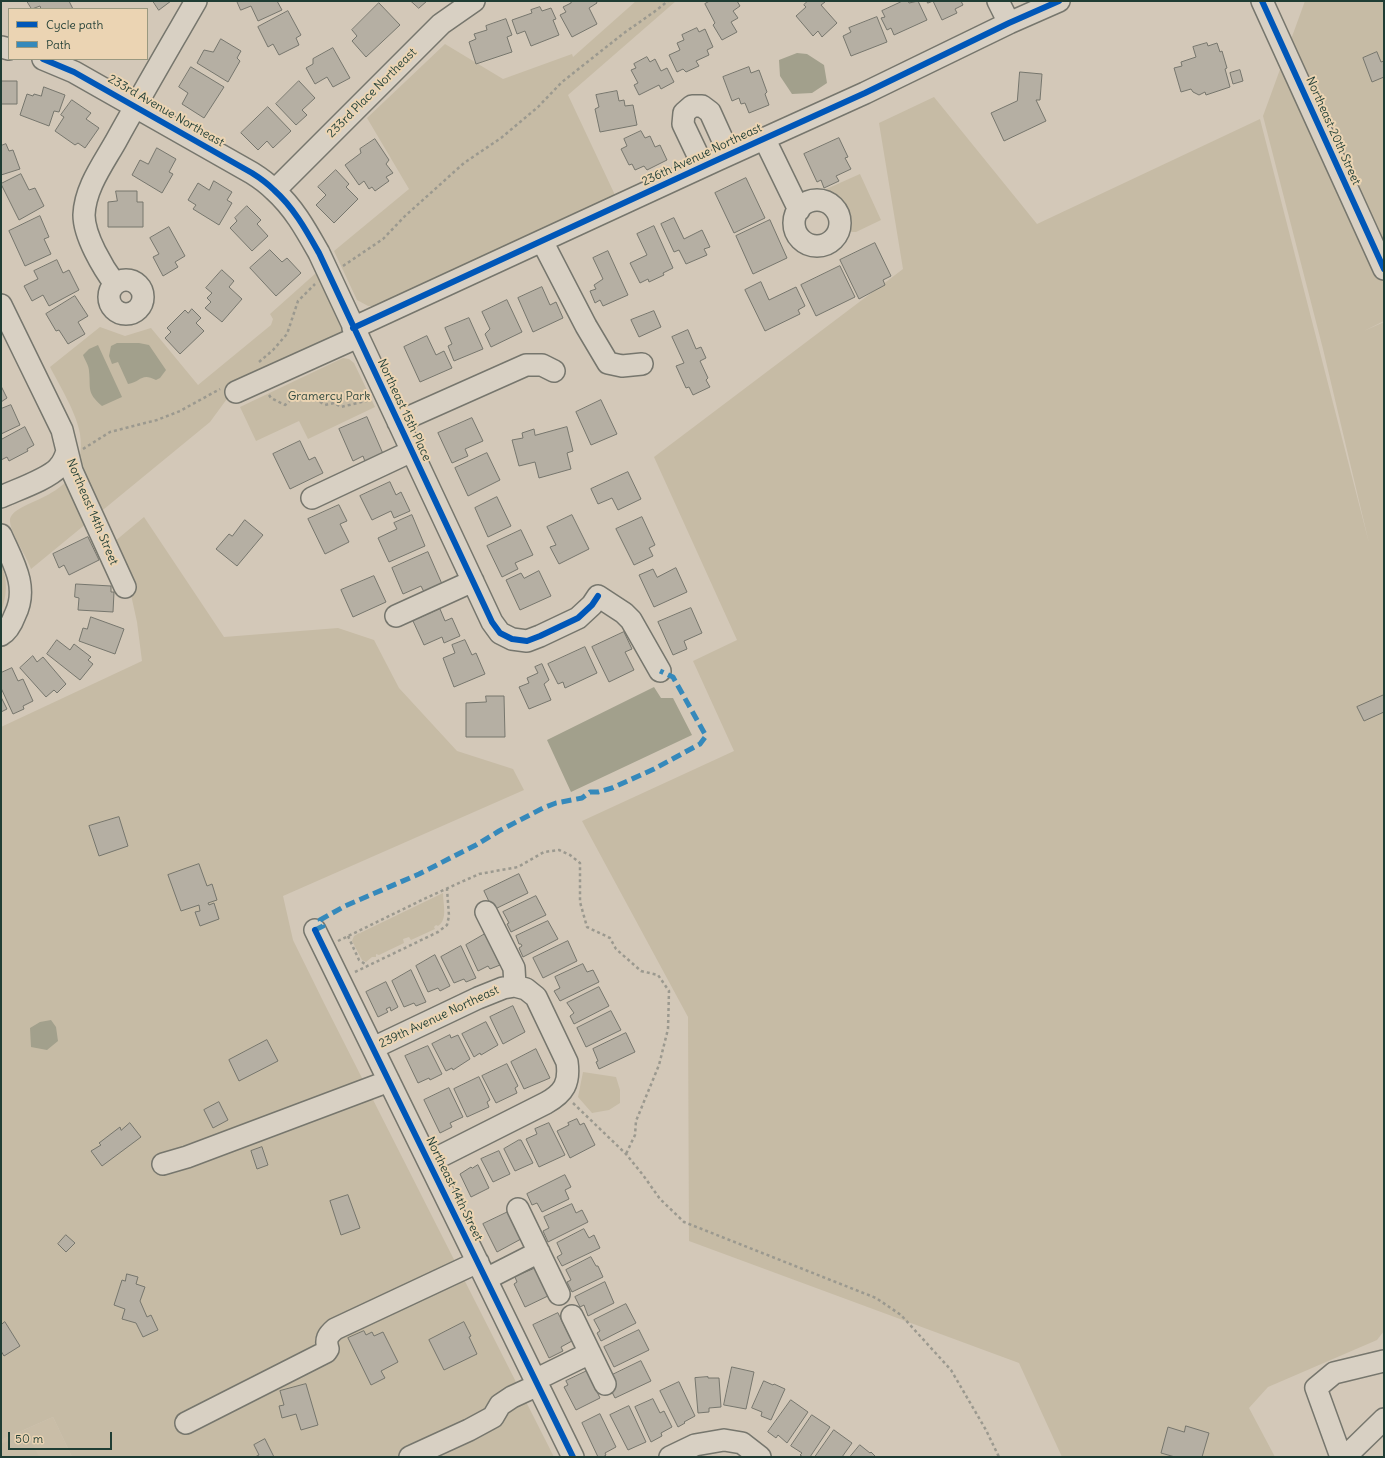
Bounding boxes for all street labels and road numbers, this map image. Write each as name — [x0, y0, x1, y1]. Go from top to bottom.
street label: 233rd Place Northeast — [324, 45, 420, 141]
street label: 233rd Avenue Northeast — [105, 72, 227, 150]
street label: Northeast 20th Street — [1303, 75, 1363, 187]
street label: 236th Avenue Northeast — [640, 121, 764, 189]
street label: Northeast 15th Place — [374, 357, 434, 463]
street label: Northeast 14th Street — [63, 457, 121, 567]
street label: 239th Avenue Northeast — [377, 983, 501, 1051]
street label: Northeast 14th Street — [423, 1135, 485, 1243]

